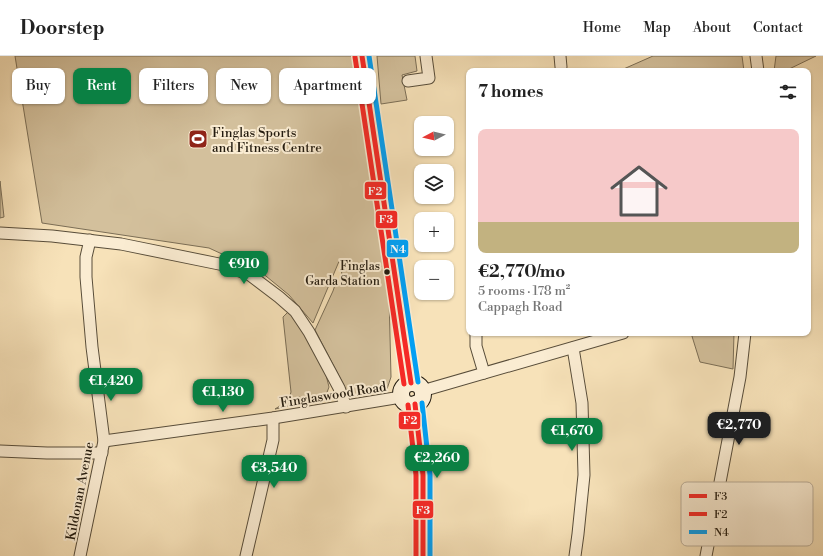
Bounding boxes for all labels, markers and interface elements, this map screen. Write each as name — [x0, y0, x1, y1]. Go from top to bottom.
text: Doorstep — [20, 16, 105, 40]
text: Home — [583, 19, 621, 37]
text: Map — [643, 19, 671, 37]
text: About — [693, 19, 731, 37]
text: Contact — [753, 19, 803, 37]
chip: Buy — [12, 68, 65, 104]
chip: Rent — [73, 68, 131, 104]
chip: Filters — [139, 68, 208, 104]
chip: New — [216, 68, 271, 104]
chip: Apartment — [279, 68, 376, 104]
text: 7 homes — [478, 81, 543, 103]
icon: filters — [777, 81, 799, 103]
north arrow — [414, 116, 454, 156]
map controls — [414, 116, 454, 300]
place label: Finglas Sports and Fitness Centre — [212, 125, 322, 156]
sports icon: Finglas Sports and Fitness Centre — [187, 128, 209, 150]
icon: home — [603, 155, 675, 227]
button: layers — [414, 164, 454, 204]
line badge: F2 — [364, 181, 387, 200]
text: F2 — [368, 185, 382, 199]
line badge: F3 — [375, 210, 398, 229]
button: + — [414, 212, 454, 252]
text: F3 — [379, 213, 394, 227]
line badge: N4 — [386, 239, 409, 258]
text: N4 — [390, 243, 406, 257]
pin: €910 — [220, 251, 268, 285]
text: €910 — [228, 256, 260, 272]
place label: Finglas Garda Station — [305, 259, 380, 289]
button: − — [414, 260, 454, 300]
text: €2,770/mo — [478, 261, 565, 283]
marker: Finglas Garda Station — [382, 267, 392, 277]
text: 5 rooms · 178 m² — [478, 283, 570, 299]
text: Cappagh Road — [478, 299, 562, 315]
pin: €1,420 — [78, 368, 144, 402]
text: €1,420 — [88, 373, 134, 389]
pin: €1,130 — [190, 379, 256, 413]
street label: Finglaswood Road — [279, 379, 388, 411]
text: €1,130 — [202, 384, 244, 400]
line badge: F2 — [398, 411, 421, 430]
pin: €2,770 — [706, 412, 772, 446]
text: F2 — [403, 414, 417, 428]
text: €2,770 — [717, 417, 761, 433]
pin: €1,670 — [539, 418, 605, 452]
text: €1,670 — [550, 423, 594, 439]
street label: Kildonan Avenue — [63, 440, 97, 542]
pin: €2,260 — [404, 445, 470, 479]
text: €2,260 — [414, 450, 460, 466]
pin: €3,540 — [241, 455, 307, 489]
text: €3,540 — [251, 460, 297, 476]
legend — [681, 482, 813, 546]
text: F3 — [714, 490, 727, 504]
line badge: F3 — [412, 500, 434, 519]
text: F3 — [416, 504, 431, 518]
text: F2 — [714, 508, 728, 522]
text: N4 — [714, 526, 729, 540]

